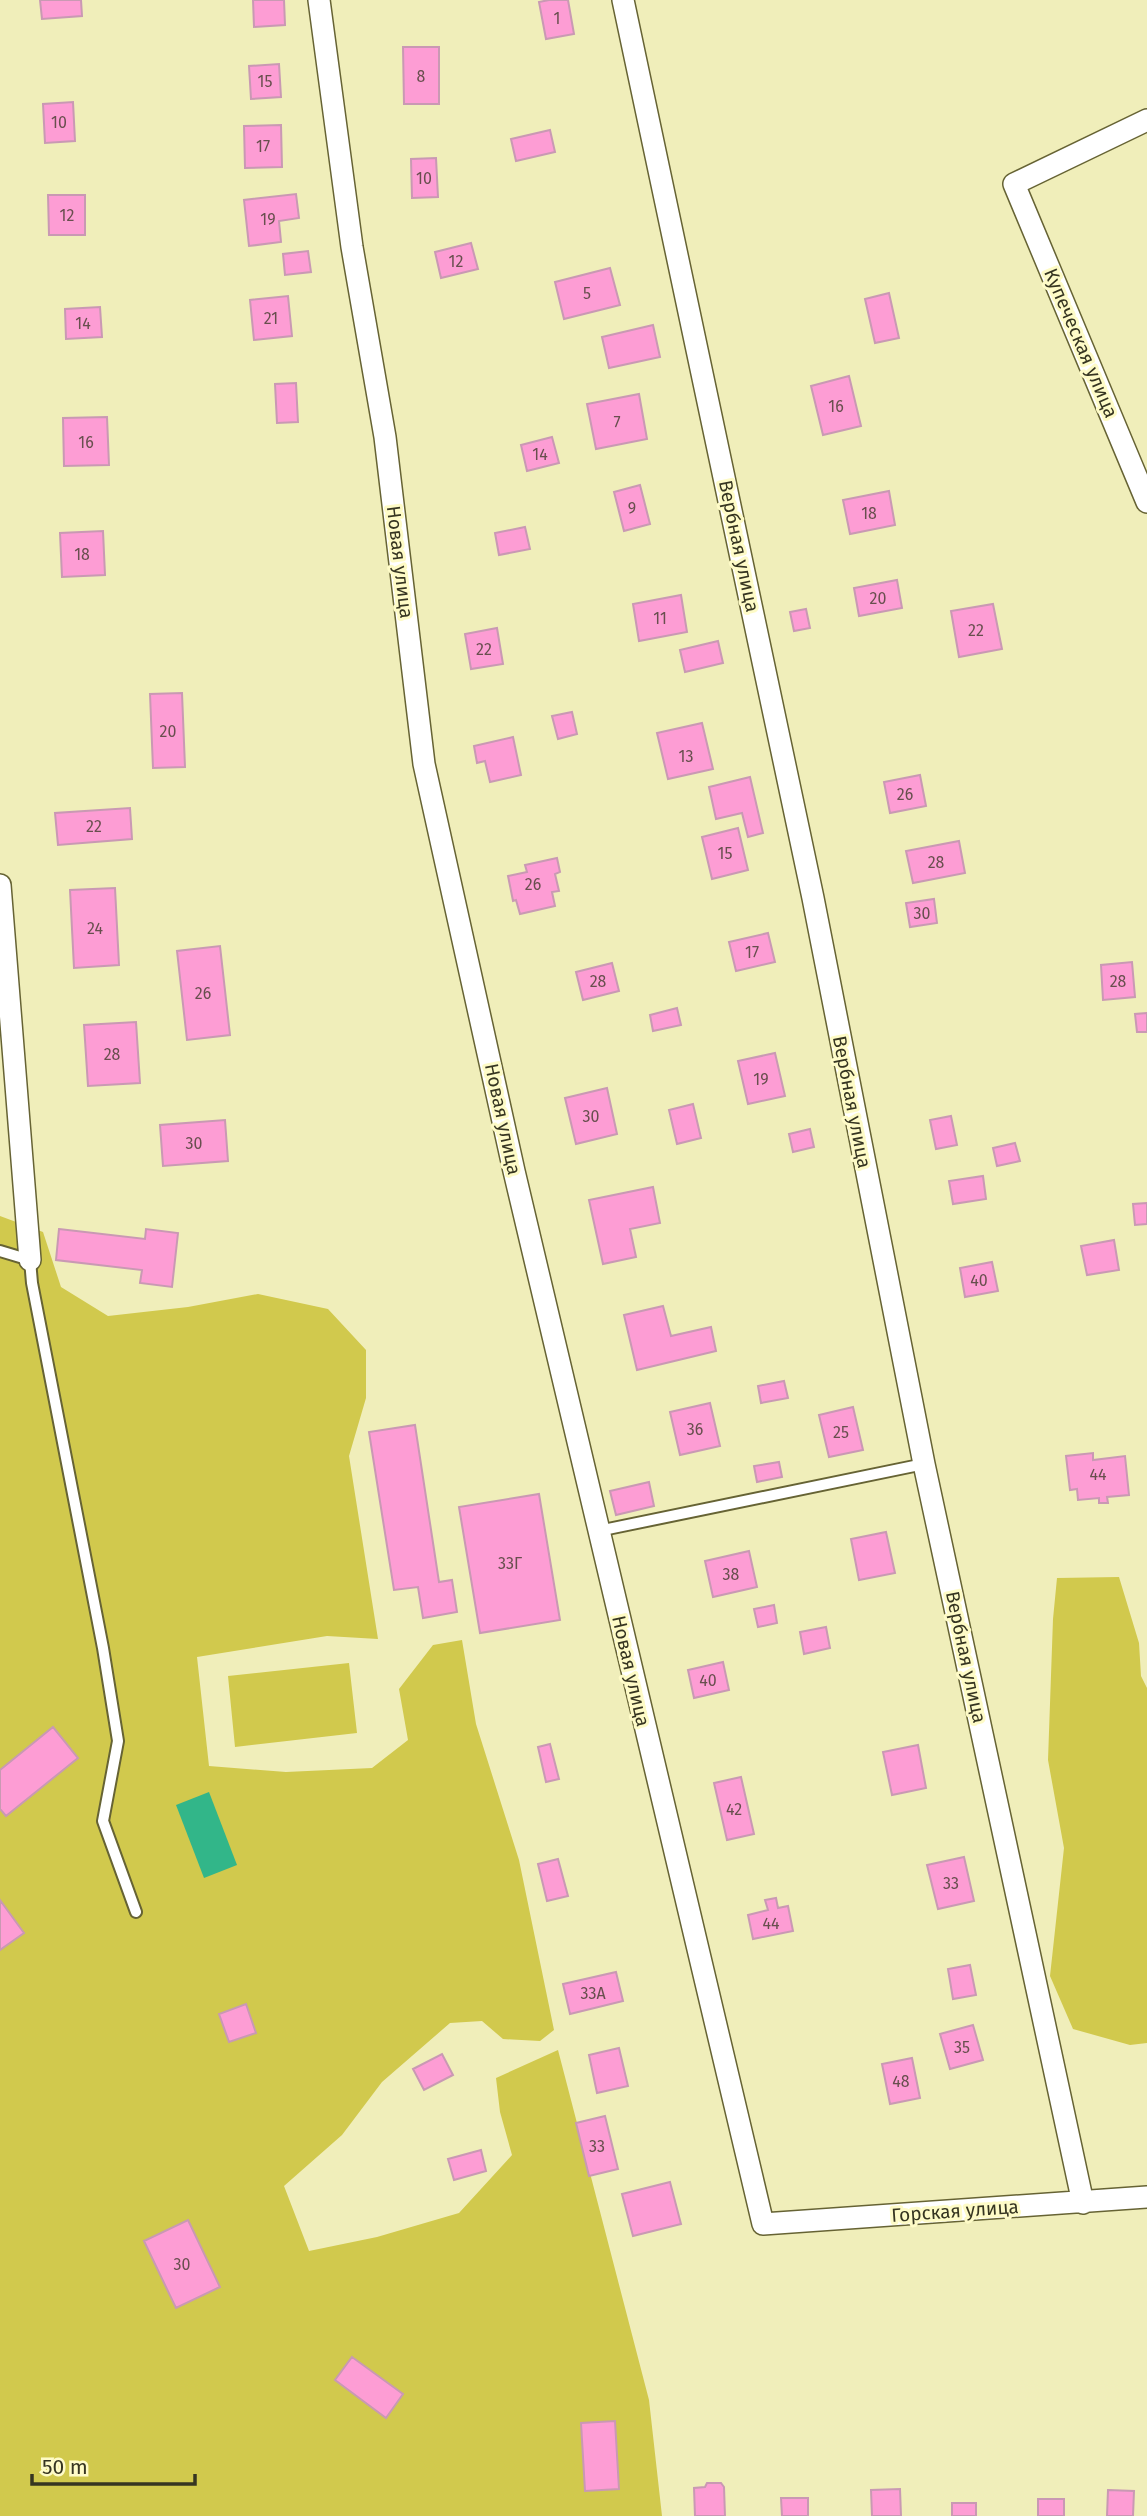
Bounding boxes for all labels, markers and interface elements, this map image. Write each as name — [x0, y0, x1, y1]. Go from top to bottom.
house number: 1 — [554, 9, 560, 28]
house number: 8 — [417, 67, 426, 86]
house number: 15 — [258, 72, 272, 91]
house number: 10 — [51, 113, 67, 132]
house number: 17 — [256, 137, 270, 156]
house number: 10 — [416, 169, 432, 188]
house number: 12 — [60, 206, 74, 225]
house number: 19 — [260, 210, 276, 229]
house number: 12 — [449, 252, 463, 271]
street label: Купеческая улица — [1039, 265, 1123, 421]
house number: 5 — [583, 284, 591, 303]
house number: 21 — [264, 309, 278, 328]
house number: 14 — [75, 314, 91, 333]
house number: 16 — [828, 397, 844, 416]
house number: 7 — [613, 413, 621, 432]
house number: 16 — [78, 433, 94, 452]
house number: 14 — [532, 445, 548, 464]
street label: Вербная улица — [714, 478, 764, 614]
house number: 9 — [628, 499, 636, 518]
street label: Новая улица — [382, 504, 418, 620]
house number: 18 — [861, 504, 877, 523]
house number: 18 — [74, 545, 90, 564]
house number: 20 — [870, 589, 886, 608]
house number: 11 — [653, 609, 667, 628]
house number: 22 — [968, 621, 984, 640]
house number: 22 — [476, 640, 492, 659]
house number: 20 — [160, 722, 176, 741]
house number: 13 — [679, 747, 693, 766]
house number: 26 — [897, 785, 913, 804]
house number: 22 — [86, 817, 102, 836]
house number: 15 — [718, 844, 732, 863]
house number: 28 — [928, 853, 945, 872]
house number: 26 — [525, 875, 541, 894]
house number: 30 — [914, 904, 931, 923]
house number: 24 — [87, 919, 103, 938]
house number: 17 — [745, 943, 759, 962]
house number: 28 — [590, 972, 607, 991]
house number: 28 — [1110, 972, 1127, 991]
house number: 26 — [195, 984, 211, 1003]
street label: Вербная улица — [828, 1034, 876, 1170]
house number: 28 — [104, 1045, 121, 1064]
street label: Новая улица — [480, 1061, 526, 1177]
house number: 19 — [753, 1070, 769, 1089]
house number: 30 — [583, 1107, 600, 1126]
house number: 30 — [186, 1134, 203, 1153]
house number: 40 — [970, 1271, 988, 1290]
house number: 36 — [687, 1420, 703, 1439]
house number: 25 — [833, 1423, 849, 1442]
house number: 44 — [1089, 1465, 1107, 1484]
house number: 33Г — [498, 1554, 522, 1573]
house number: 38 — [723, 1565, 740, 1584]
street label: Вербная улица — [941, 1589, 991, 1725]
street label: Новая улица — [607, 1613, 655, 1729]
house number: 40 — [699, 1671, 717, 1690]
house number: 42 — [726, 1800, 742, 1819]
house number: 33 — [943, 1874, 959, 1893]
house number: 44 — [762, 1914, 780, 1933]
house number: 33А — [580, 1984, 606, 2003]
house number: 35 — [954, 2038, 970, 2057]
house number: 48 — [892, 2072, 910, 2091]
house number: 33 — [589, 2137, 605, 2156]
street label: Горская улица — [891, 2195, 1019, 2227]
house number: 30 — [174, 2255, 191, 2274]
scale bar — [32, 2442, 194, 2486]
text: 50 m — [42, 2454, 88, 2480]

